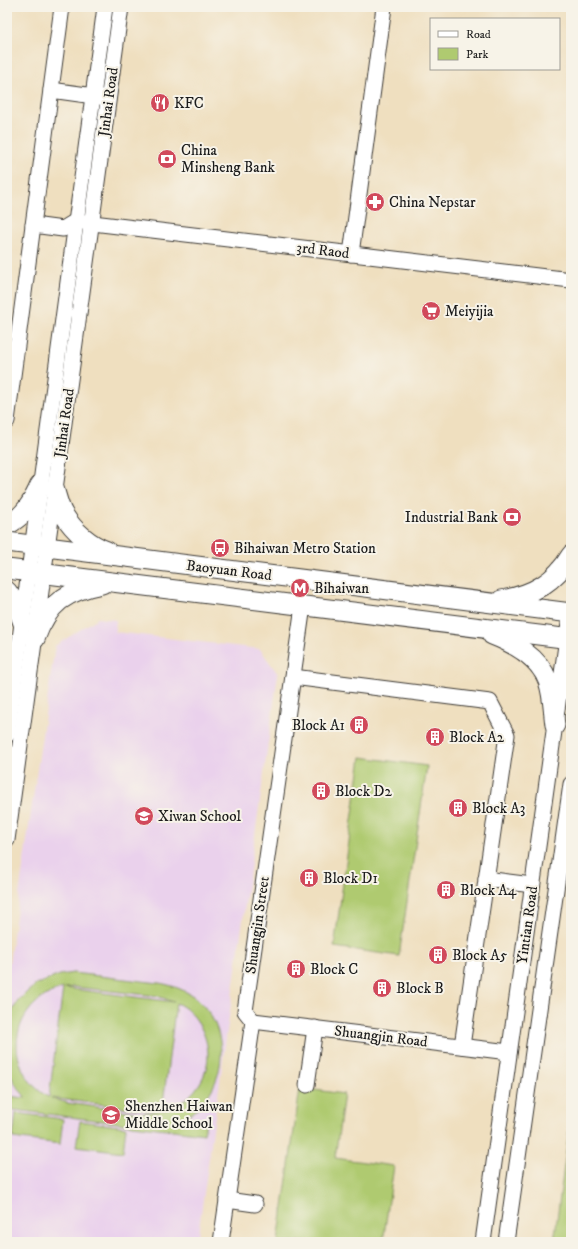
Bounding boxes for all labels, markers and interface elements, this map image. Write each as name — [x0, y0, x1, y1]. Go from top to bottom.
legend — [430, 18, 560, 70]
text: Road — [466, 27, 491, 42]
text: Park — [466, 47, 488, 62]
street label: Jinhai Road — [94, 66, 123, 140]
restaurant icon: KFC — [149, 92, 171, 114]
place label: KFC — [174, 94, 204, 113]
place label: China Minsheng Bank — [181, 141, 276, 177]
bank icon: China Minsheng Bank — [156, 148, 178, 170]
pharmacy icon: China Nepstar — [364, 191, 386, 213]
place label: China Nepstar — [389, 193, 476, 212]
street label: 3rd Raod — [295, 238, 351, 263]
supermarket icon: Meiyijia — [420, 300, 442, 322]
place label: Meiyijia — [445, 302, 494, 321]
street label: Jinhai Road — [50, 387, 79, 461]
bank icon: Industrial Bank — [501, 506, 523, 528]
place label: Industrial Bank — [405, 508, 499, 527]
bus stop icon: Bihaiwan Metro Station — [209, 537, 231, 559]
place label: Bihaiwan Metro Station — [234, 539, 376, 558]
street label: Baoyuan Road — [185, 556, 273, 585]
metro station icon: Bihaiwan — [289, 577, 311, 599]
place label: Bihaiwan — [314, 579, 369, 598]
building icon: Block A1 — [348, 714, 370, 736]
place label: Block A1 — [292, 716, 345, 735]
building icon: Block A2 — [424, 726, 446, 748]
place label: Block A2 — [449, 728, 505, 747]
building icon: Block D2 — [310, 780, 332, 802]
place label: Block D2 — [335, 782, 392, 801]
building icon: Block A3 — [447, 797, 469, 819]
place label: Block A3 — [472, 799, 525, 818]
school or university icon: Xiwan School — [133, 805, 155, 827]
place label: Xiwan School — [158, 807, 241, 826]
building icon: Block D1 — [298, 867, 320, 889]
place label: Block D1 — [323, 869, 378, 888]
street label: Shuangjin Street — [241, 875, 274, 975]
building icon: Block A4 — [435, 879, 457, 901]
place label: Block A4 — [460, 881, 517, 900]
street label: Yintian Road — [513, 885, 542, 965]
building icon: Block A5 — [427, 944, 449, 966]
place label: Block A5 — [452, 946, 508, 965]
building icon: Block C — [285, 958, 307, 980]
place label: Block C — [310, 960, 358, 979]
building icon: Block B — [371, 977, 393, 999]
place label: Block B — [396, 979, 444, 998]
street label: Shuangjin Road — [333, 1021, 429, 1052]
place label: Shenzhen Haiwan Middle School — [125, 1097, 233, 1133]
school or university icon: Shenzhen Haiwan Middle School — [100, 1104, 122, 1126]

